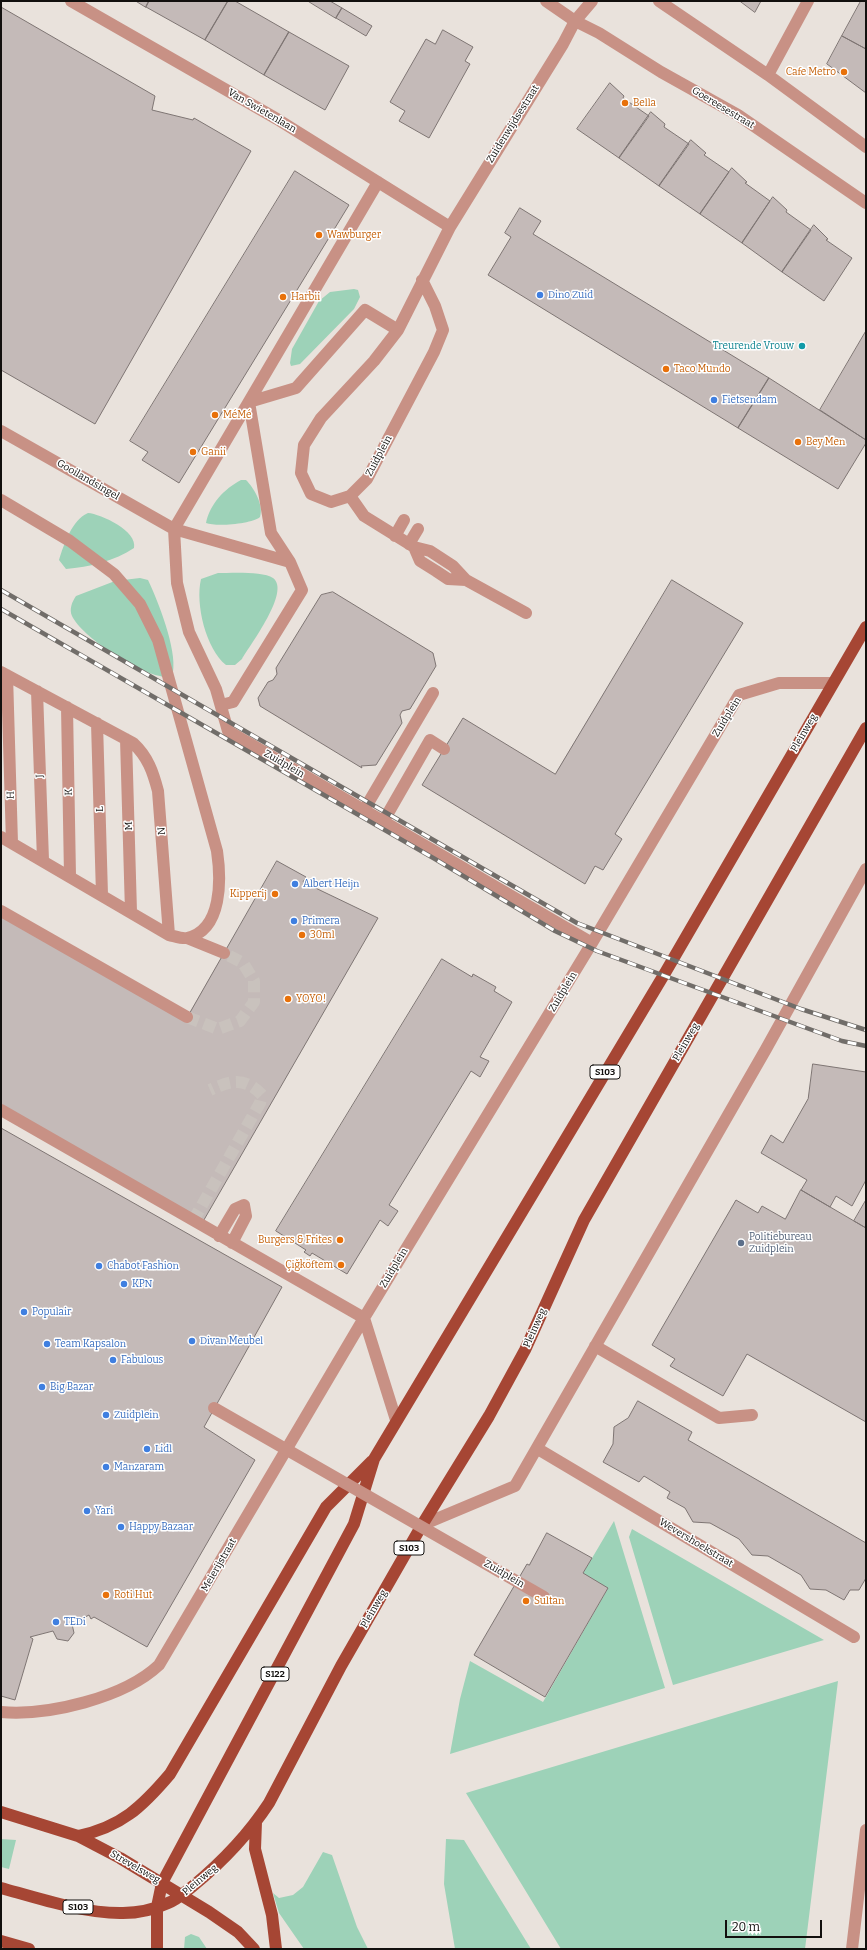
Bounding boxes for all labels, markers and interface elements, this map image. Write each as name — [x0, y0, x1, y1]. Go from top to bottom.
place label: Cafe Metro — [786, 66, 836, 78]
marker: Cafe Metro — [839, 67, 849, 77]
street label: Zuidenwijdsestraat — [484, 83, 542, 165]
street label: Goereesestraat — [689, 85, 757, 131]
street label: Van Swietenlaan — [226, 87, 298, 135]
place label: Bella — [633, 97, 656, 109]
marker: Bella — [620, 98, 630, 108]
place label: Wawburger — [327, 229, 381, 241]
marker: Wawburger — [314, 230, 324, 240]
place label: Dino Zuid — [548, 289, 593, 301]
marker: Dino Zuid — [535, 290, 545, 300]
place label: Harbii — [291, 291, 320, 303]
marker: Harbii — [278, 292, 288, 302]
place label: Treurende Vrouw — [713, 340, 794, 352]
marker: Treurende Vrouw — [797, 341, 807, 351]
place label: Taco Mundo — [674, 363, 731, 375]
marker: Taco Mundo — [661, 364, 671, 374]
place label: Fietsendam — [722, 394, 777, 406]
marker: Fietsendam — [709, 395, 719, 405]
place label: MéMé — [223, 409, 251, 421]
marker: MéMé — [210, 410, 220, 420]
street label: Zuidplein — [363, 433, 395, 479]
place label: Bey Men — [806, 436, 845, 448]
marker: Bey Men — [793, 437, 803, 447]
place label: Ganii — [201, 446, 226, 458]
marker: Ganii — [188, 447, 198, 457]
street label: Gooilandsingel — [55, 457, 121, 503]
street label: Zuidplein — [710, 695, 744, 739]
street label: Pleinweg — [788, 712, 820, 754]
street label: Zuidplein — [262, 748, 306, 780]
street label: J — [34, 774, 46, 778]
street label: K — [63, 788, 75, 796]
street label: H — [5, 791, 17, 799]
street label: L — [94, 806, 106, 812]
street label: M — [123, 821, 135, 831]
street label: N — [156, 827, 168, 835]
place label: Albert Heijn — [303, 878, 359, 890]
marker: Albert Heijn — [290, 879, 300, 889]
place label: Kipperij — [230, 888, 267, 900]
marker: Kipperij — [270, 889, 280, 899]
place label: Primera — [302, 915, 340, 927]
marker: Primera — [289, 916, 299, 926]
place label: 30ml — [310, 929, 335, 941]
marker: 30ml — [297, 930, 307, 940]
street label: Zuidplein — [546, 970, 580, 1014]
place label: YOYO! — [296, 993, 326, 1005]
marker: YOYO! — [283, 994, 293, 1004]
street label: Pleinweg — [670, 1021, 702, 1063]
road number: S103 — [590, 1065, 620, 1079]
place label: Politiebureau Zuidplein — [749, 1231, 812, 1254]
place label: Burgers & Frites — [258, 1234, 332, 1246]
marker: Burgers & Frites — [335, 1235, 345, 1245]
marker: Politiebureau Zuidplein — [736, 1238, 746, 1248]
street label: Zuidplein — [377, 1246, 411, 1290]
place label: Çiğköftem — [285, 1259, 333, 1271]
place label: Chabot Fashion — [107, 1260, 179, 1272]
marker: Çiğköftem — [336, 1260, 346, 1270]
marker: Chabot Fashion — [94, 1261, 104, 1271]
place label: KPN — [132, 1278, 152, 1290]
marker: KPN — [119, 1279, 129, 1289]
place label: Populair — [32, 1306, 71, 1318]
street label: Pleinweg — [521, 1306, 549, 1350]
marker: Populair — [19, 1307, 29, 1317]
place label: Divan Meubel — [200, 1335, 263, 1347]
marker: Divan Meubel — [187, 1336, 197, 1346]
place label: Team Kapsalon — [55, 1338, 126, 1350]
marker: Team Kapsalon — [42, 1339, 52, 1349]
place label: Fabulous — [121, 1354, 163, 1366]
marker: Fabulous — [108, 1355, 118, 1365]
place label: Big Bazar — [50, 1381, 93, 1393]
marker: Big Bazar — [37, 1382, 47, 1392]
place label: Zuidplein — [114, 1409, 159, 1421]
marker: Zuidplein — [101, 1410, 111, 1420]
place label: Lidl — [155, 1443, 172, 1455]
marker: Lidl — [142, 1444, 152, 1454]
place label: Manzaram — [114, 1461, 164, 1473]
marker: Manzaram — [101, 1462, 111, 1472]
place label: Yari — [95, 1505, 113, 1517]
marker: Yari — [82, 1506, 92, 1516]
street label: Wevershoekstraat — [657, 1516, 735, 1570]
place label: Happy Bazaar — [129, 1521, 193, 1533]
marker: Happy Bazaar — [116, 1522, 126, 1532]
street label: Meierijstraat — [199, 1536, 239, 1594]
road number: S103 — [394, 1541, 424, 1555]
street label: Zuidplein — [482, 1558, 526, 1590]
street label: Pleinweg — [358, 1588, 390, 1630]
place label: Roti Hut — [114, 1589, 152, 1601]
marker: Roti Hut — [101, 1590, 111, 1600]
place label: Sultan — [534, 1595, 564, 1607]
marker: Sultan — [521, 1596, 531, 1606]
place label: TEDi — [64, 1616, 86, 1628]
marker: TEDi — [51, 1617, 61, 1627]
road number: S122 — [261, 1667, 289, 1681]
street label: Strevelsweg — [108, 1848, 162, 1886]
street label: Pleinweg — [180, 1862, 220, 1898]
road number: S103 — [63, 1900, 93, 1914]
scale bar — [727, 1912, 824, 1938]
text: 20 m — [732, 1920, 760, 1934]

